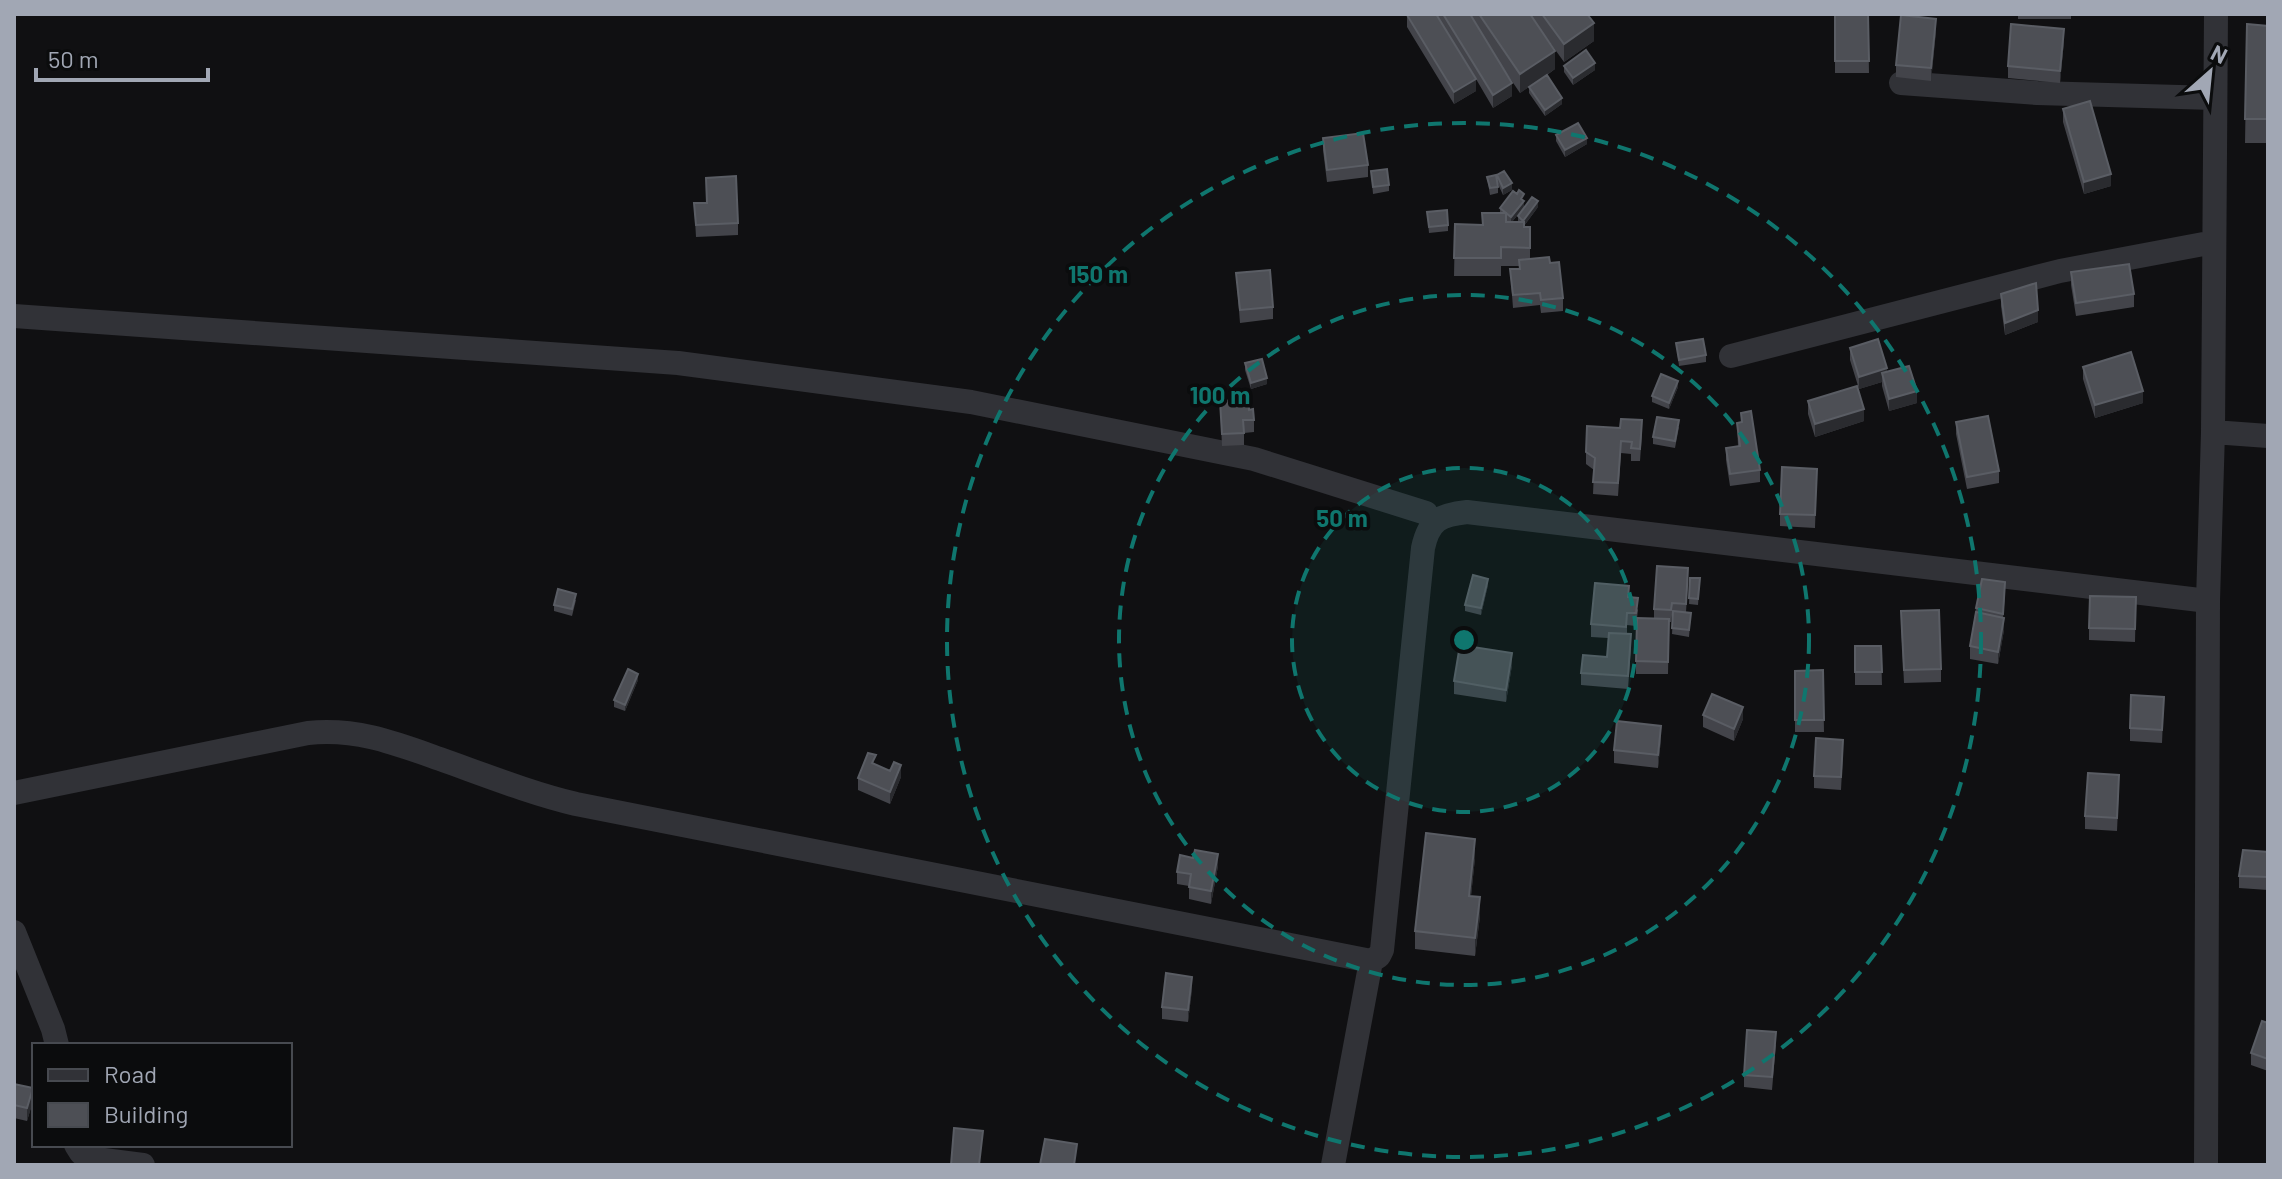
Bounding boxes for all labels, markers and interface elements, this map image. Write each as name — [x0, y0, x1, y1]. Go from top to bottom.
scale bar — [36, 32, 208, 82]
north arrow — [2170, 32, 2250, 112]
text: N — [2207, 38, 2232, 68]
text: 50 m — [48, 44, 99, 73]
text: 150 m — [1068, 259, 1128, 288]
text: 100 m — [1190, 380, 1250, 409]
text: 50 m — [1316, 503, 1368, 532]
centre of rings — [1450, 626, 1478, 654]
legend — [32, 1043, 292, 1147]
text: Road — [104, 1059, 157, 1088]
text: Building — [104, 1099, 188, 1128]

